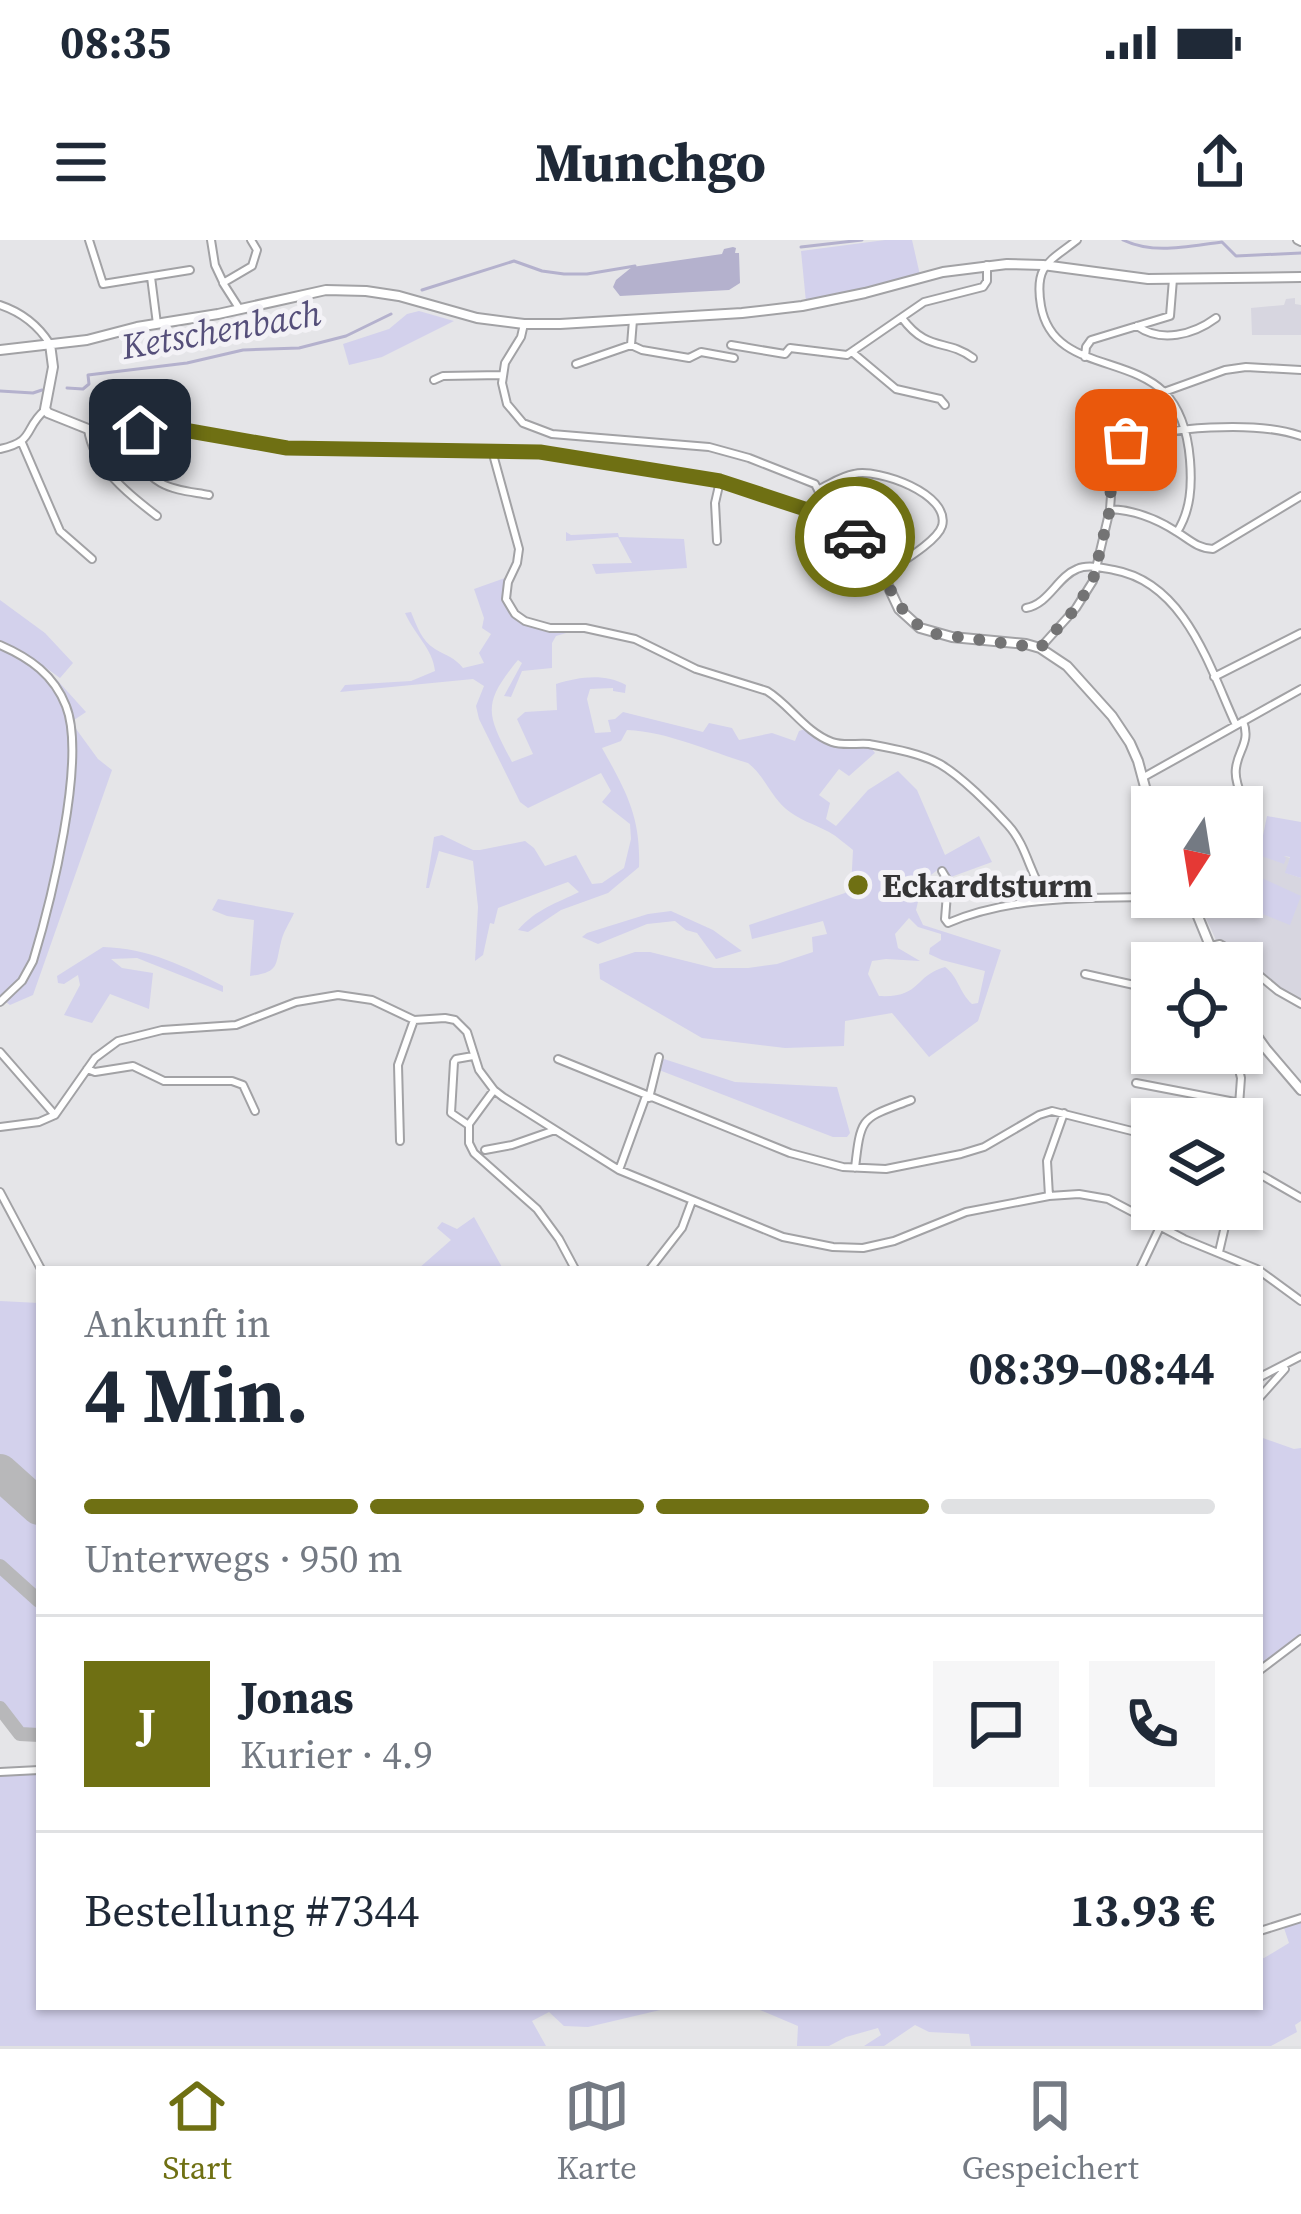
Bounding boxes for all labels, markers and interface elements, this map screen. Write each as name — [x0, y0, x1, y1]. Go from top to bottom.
text: 08:35 — [60, 11, 171, 73]
text: Munchgo — [535, 125, 766, 199]
icon: menu — [48, 129, 114, 195]
icon: share — [1187, 129, 1253, 195]
water label: Ketschenbach — [117, 288, 325, 371]
pin — [89, 379, 191, 481]
pin — [1075, 389, 1177, 491]
icon: home — [107, 397, 173, 463]
icon: bag — [1093, 407, 1159, 473]
courier — [795, 477, 915, 597]
icon: car — [822, 504, 888, 570]
north arrow — [1131, 786, 1263, 918]
map controls — [1131, 786, 1263, 1230]
place label: Eckardtsturm — [882, 863, 1093, 908]
marker: Eckardtsturm — [845, 872, 871, 898]
button: locate — [1131, 942, 1263, 1074]
button: layers — [1131, 1098, 1263, 1230]
text: Ankunft in — [84, 1297, 271, 1350]
text: 08:39–08:44 — [969, 1337, 1215, 1399]
text: 4 Min. — [84, 1341, 309, 1448]
text: Unterwegs · 950 m — [84, 1532, 403, 1585]
button: chat — [933, 1661, 1059, 1787]
button: phone — [1089, 1661, 1215, 1787]
text: Jonas — [240, 1666, 354, 1728]
text: J — [138, 1693, 156, 1755]
text: Kurier · 4.9 — [240, 1728, 433, 1781]
text: Bestellung #7344 — [84, 1879, 419, 1941]
text: 13.93 € — [1070, 1879, 1215, 1941]
tab: Start — [162, 2073, 232, 2190]
tab: Karte — [556, 2073, 637, 2190]
tab: Gespeichert — [962, 2073, 1139, 2190]

